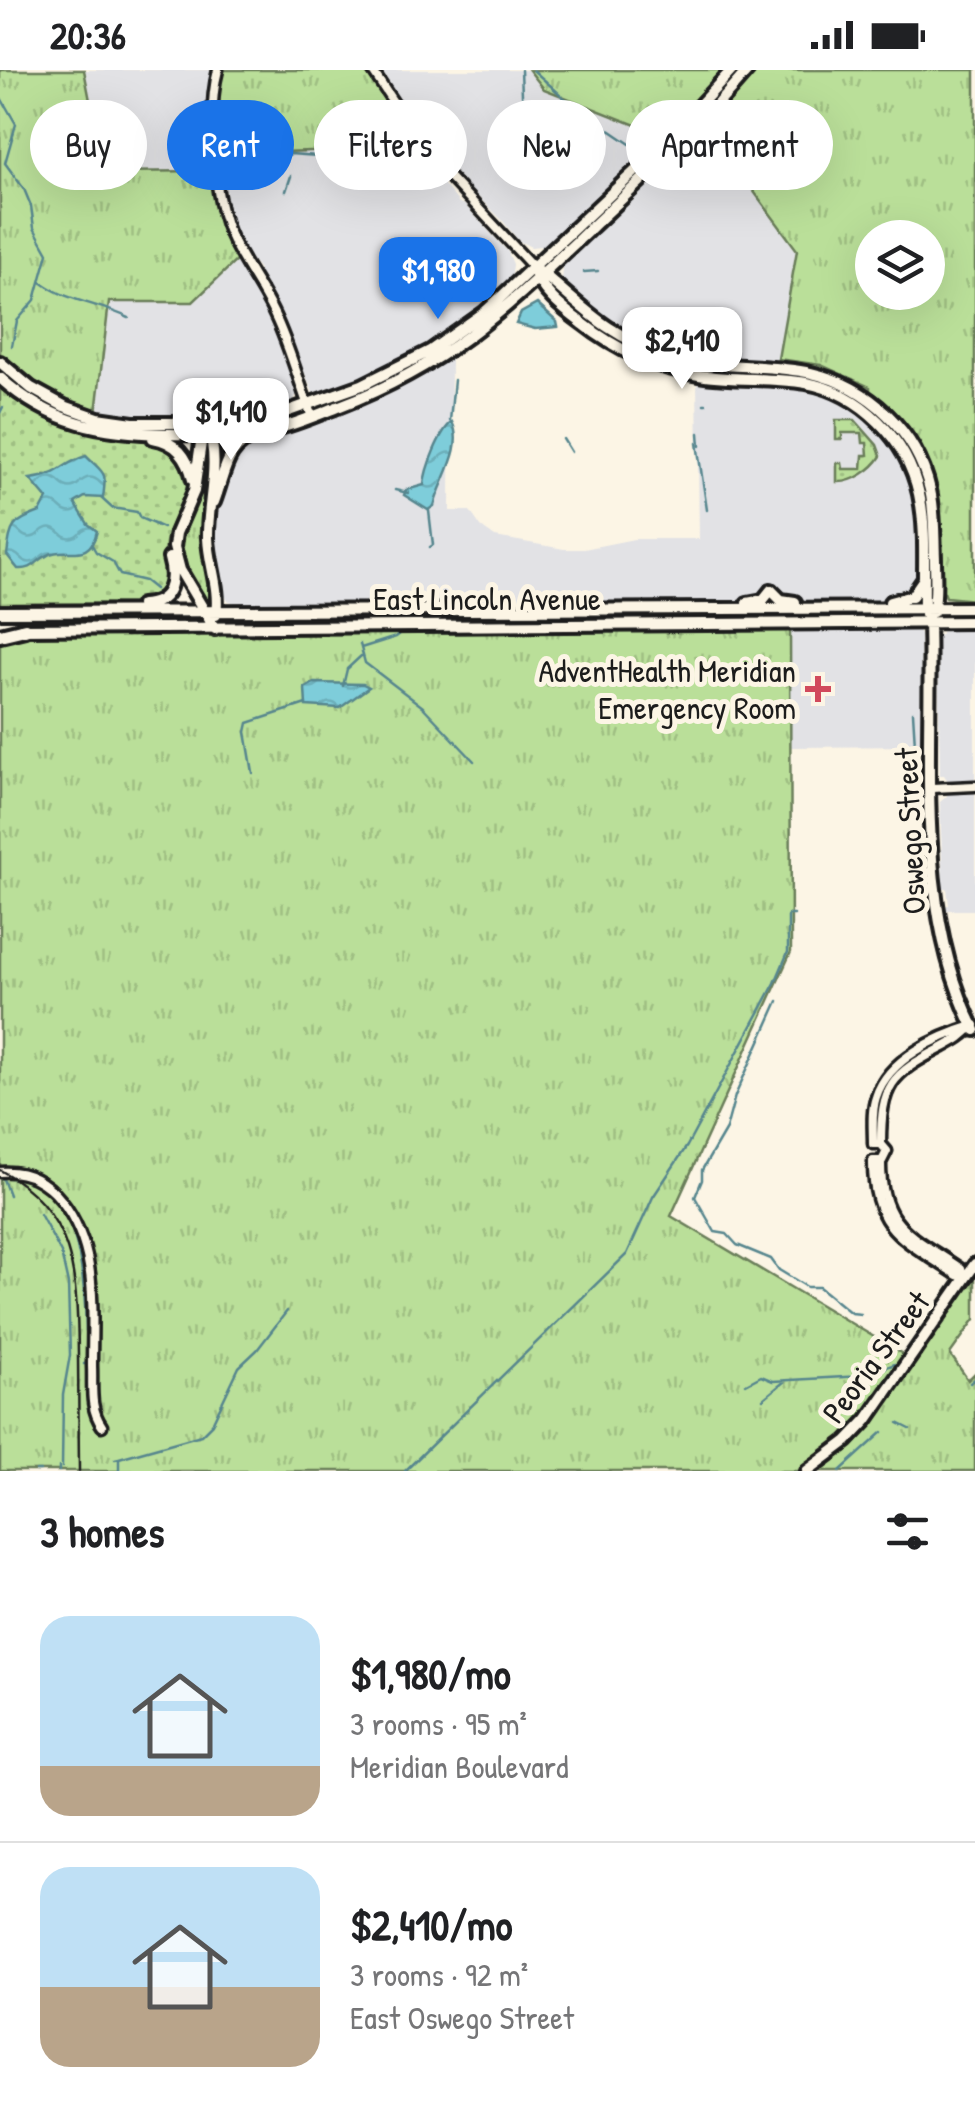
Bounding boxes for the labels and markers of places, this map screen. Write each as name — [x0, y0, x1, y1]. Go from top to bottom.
pin: $1,980 — [357, 237, 519, 322]
pin: $2,410 — [601, 307, 763, 392]
pin: $1,410 — [150, 378, 312, 463]
place label: AdventHealth Meridian Emergency Room — [538, 649, 796, 729]
marker: AdventHealth Meridian Emergency Room — [805, 676, 831, 702]

